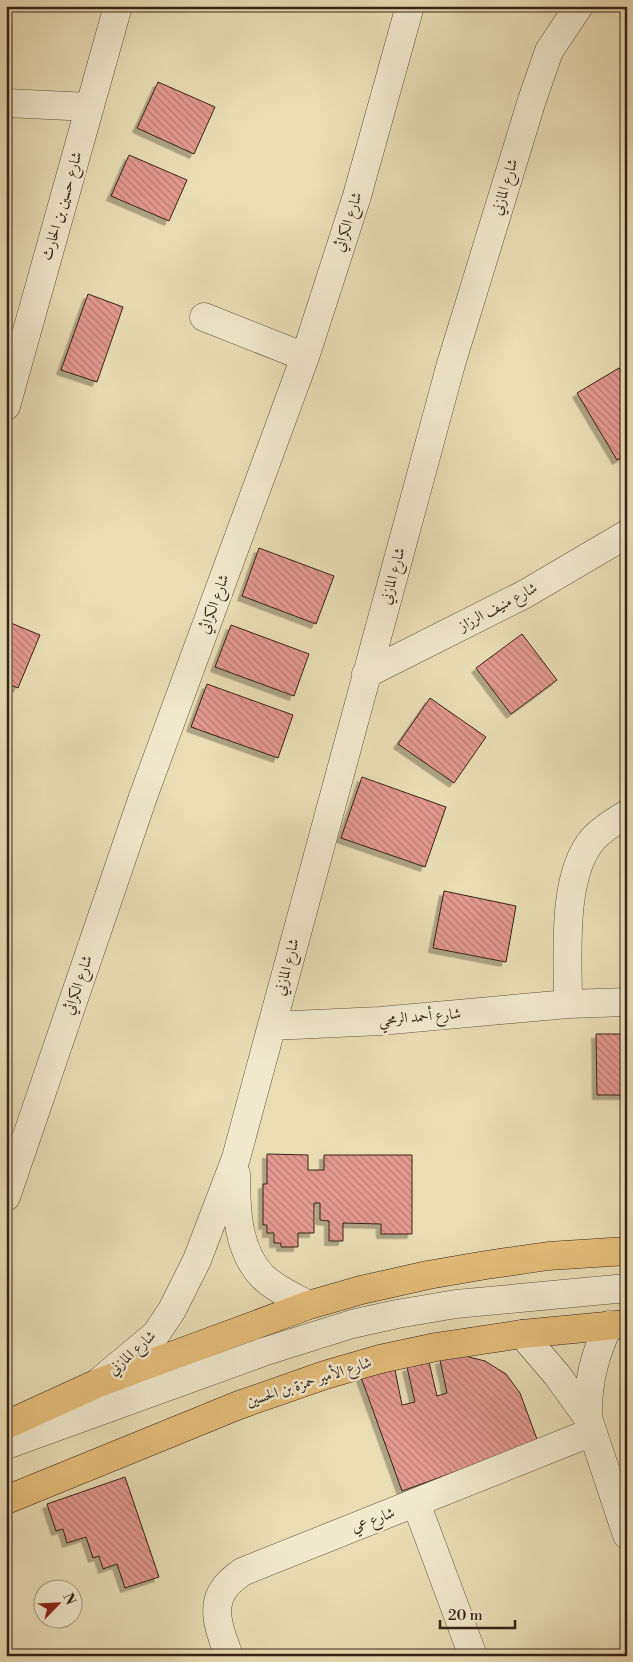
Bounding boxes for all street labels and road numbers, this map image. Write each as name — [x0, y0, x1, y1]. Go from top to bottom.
street label: شارع حسين بن الحارث — [37, 149, 89, 263]
street label: شارع المازني — [487, 156, 525, 218]
street label: شارع الكراثي — [329, 190, 369, 255]
street label: شارع المازني — [376, 545, 413, 607]
street label: شارع الكراثي — [194, 572, 236, 637]
street label: شارع منيف الرزاز — [454, 578, 542, 639]
street label: شارع المازني — [270, 936, 307, 998]
street label: شارع الكراثي — [59, 953, 100, 1018]
street label: شارع أحمد الرمحي — [378, 1002, 462, 1034]
street label: شارع المازني — [104, 1326, 162, 1382]
street label: شارع الأمير حمزة بن الحسين — [243, 1351, 375, 1414]
street label: شارع عي — [348, 1503, 399, 1540]

